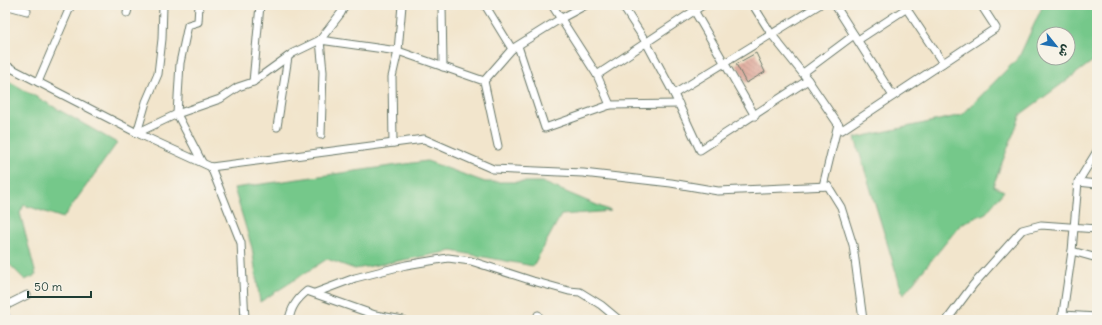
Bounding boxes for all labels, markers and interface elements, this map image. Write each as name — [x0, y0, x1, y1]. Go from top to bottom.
north arrow — [1036, 26, 1076, 66]
text: ش — [1056, 42, 1074, 60]
scale bar — [28, 273, 91, 299]
text: 50 m — [34, 279, 63, 294]

